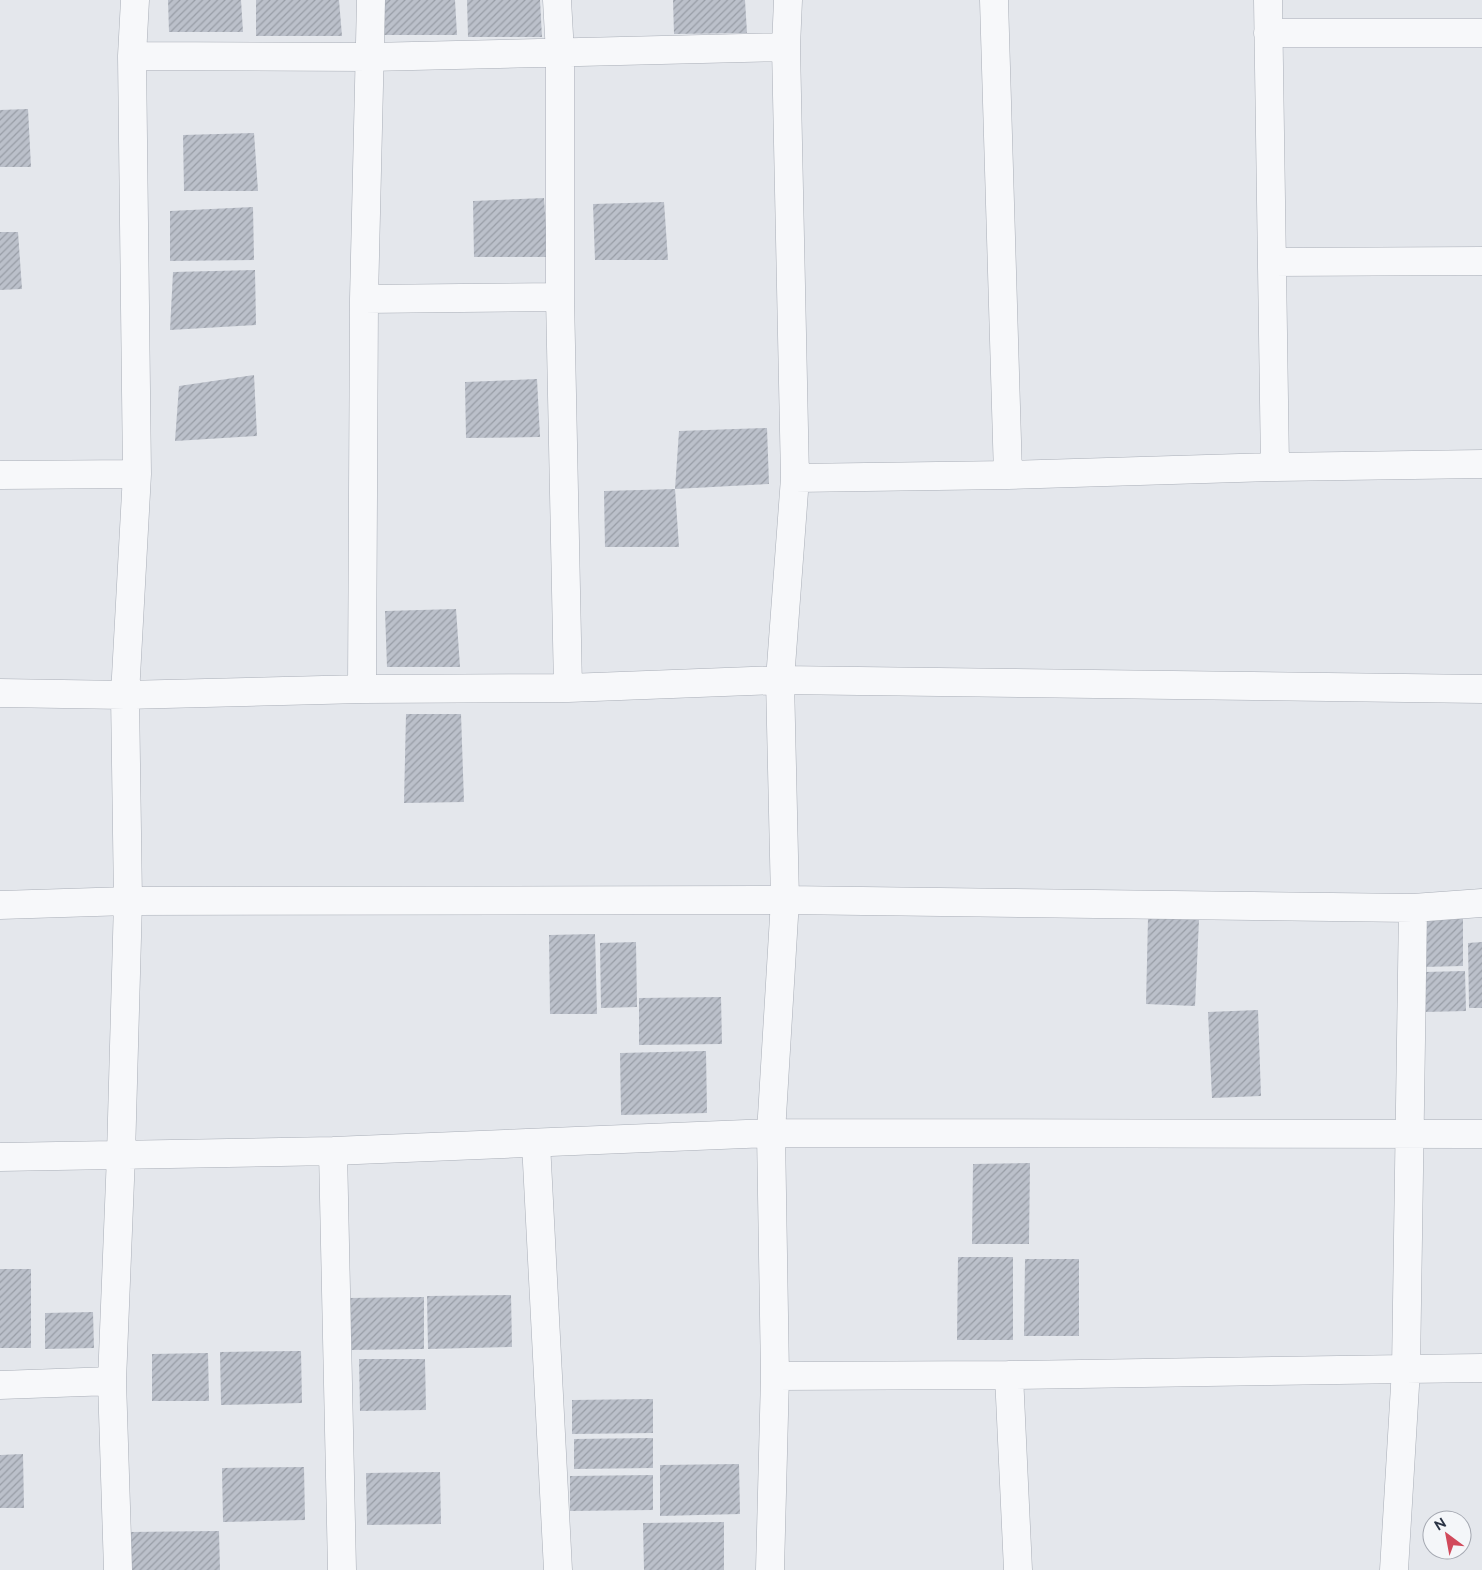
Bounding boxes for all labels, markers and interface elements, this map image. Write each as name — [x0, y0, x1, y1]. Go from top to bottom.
north arrow — [1422, 1510, 1472, 1560]
text: N — [1431, 1514, 1449, 1534]

